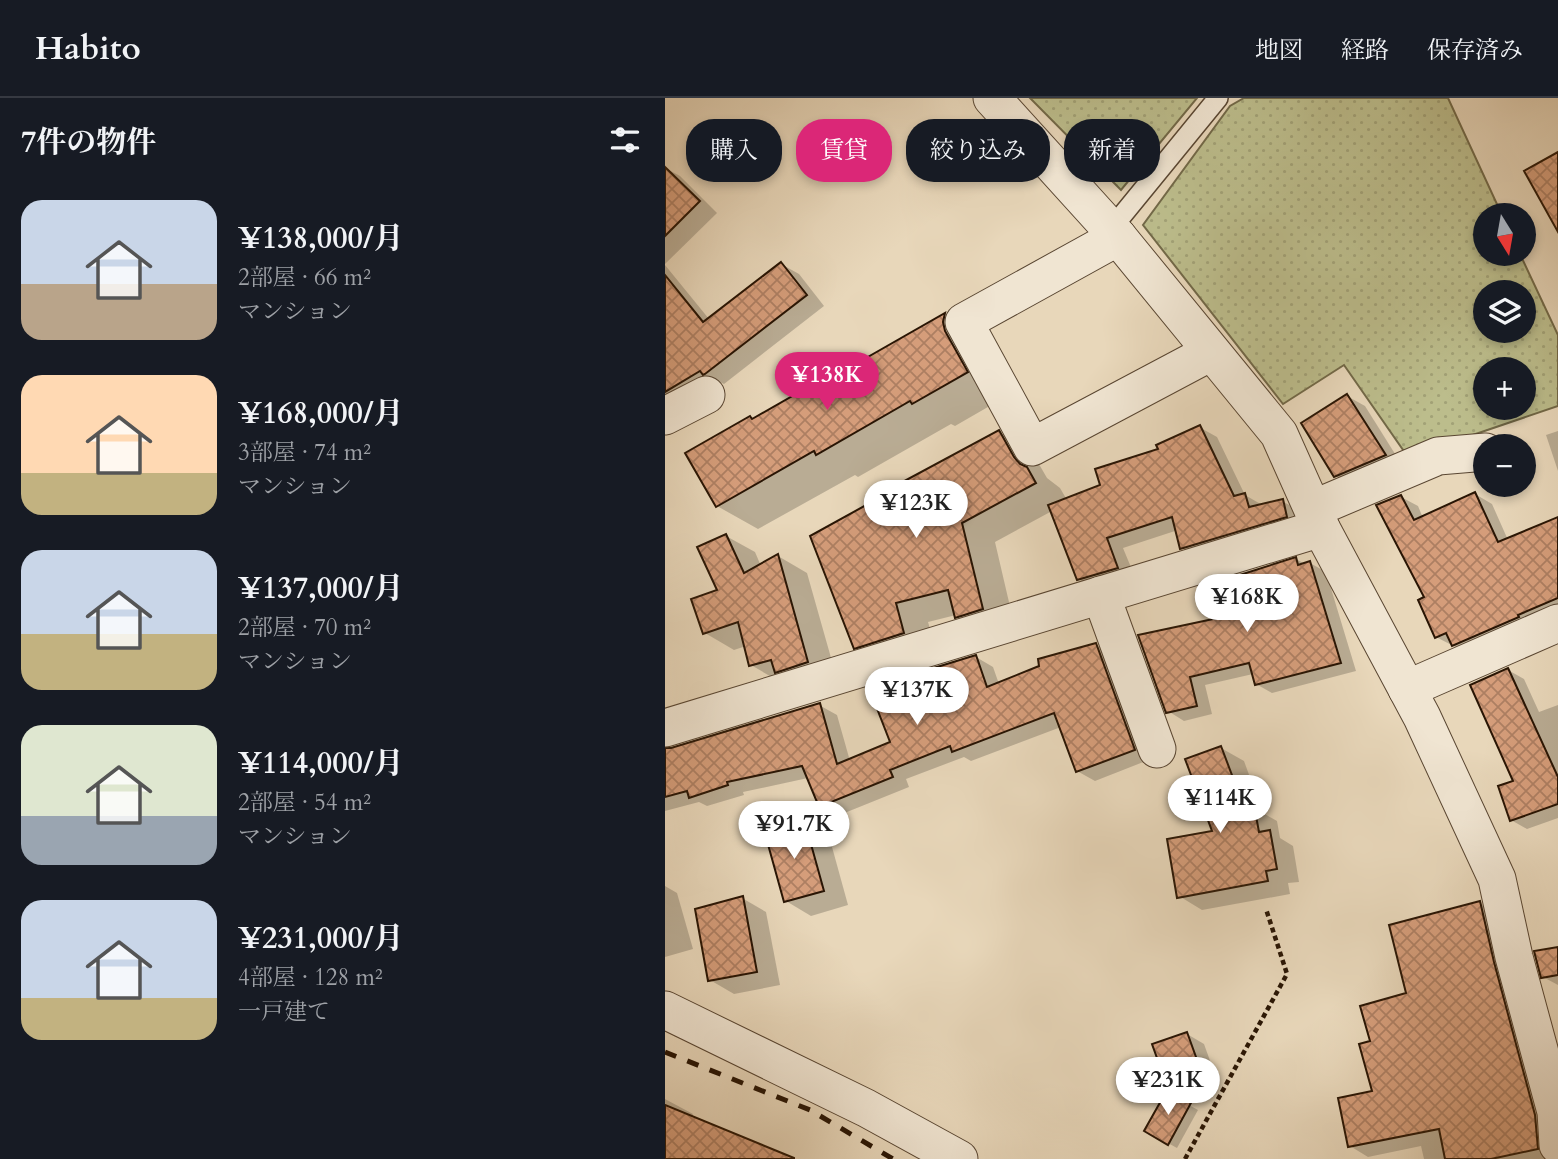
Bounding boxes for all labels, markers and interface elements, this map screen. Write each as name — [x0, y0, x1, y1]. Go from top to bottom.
text: Habito — [35, 26, 141, 71]
text: 地図 — [1255, 34, 1303, 67]
text: 経路 — [1341, 34, 1389, 67]
text: 保存済み — [1427, 34, 1523, 67]
chip: 購入 — [686, 119, 782, 182]
chip: 賃貸 — [796, 119, 892, 182]
chip: 絞り込み — [906, 119, 1050, 182]
chip: 新着 — [1064, 119, 1160, 182]
icon: filters — [606, 121, 644, 159]
text: 7件の物件 — [21, 122, 156, 163]
north arrow — [1473, 203, 1537, 266]
map controls — [1473, 203, 1536, 497]
text: ¥138,000/月 — [238, 218, 404, 259]
icon: home — [77, 228, 161, 312]
text: 2部屋 · 66 m² — [238, 262, 371, 293]
button: layers — [1473, 280, 1536, 343]
text: マンション — [238, 296, 352, 327]
pin: ¥138K — [778, 352, 876, 412]
button: + — [1473, 357, 1536, 420]
text: ¥138K — [791, 359, 863, 390]
text: ¥168,000/月 — [238, 393, 404, 434]
icon: home — [77, 403, 161, 487]
button: − — [1473, 434, 1536, 497]
text: 3部屋 · 74 m² — [238, 437, 371, 468]
text: マンション — [238, 471, 352, 502]
pin: ¥123K — [867, 480, 965, 540]
text: ¥123K — [880, 487, 952, 518]
text: ¥137,000/月 — [238, 568, 404, 609]
pin: ¥168K — [1198, 574, 1296, 634]
icon: home — [77, 578, 161, 662]
text: ¥168K — [1211, 581, 1283, 612]
text: 2部屋 · 70 m² — [238, 612, 371, 643]
text: マンション — [238, 646, 352, 677]
pin: ¥137K — [868, 668, 966, 727]
text: ¥137K — [881, 674, 953, 705]
text: ¥114,000/月 — [238, 743, 404, 784]
icon: home — [77, 753, 161, 837]
pin: ¥114K — [1171, 776, 1269, 835]
text: ¥114K — [1184, 782, 1256, 813]
text: 2部屋 · 54 m² — [238, 787, 371, 818]
pin: ¥91.7K — [737, 802, 851, 861]
text: ¥91.7K — [755, 808, 834, 839]
text: マンション — [238, 821, 352, 852]
text: ¥231,000/月 — [238, 918, 404, 959]
icon: home — [77, 928, 161, 1012]
text: 4部屋 · 128 m² — [238, 962, 383, 993]
text: 一戸建て — [238, 996, 330, 1027]
pin: ¥231K — [1119, 1058, 1217, 1117]
text: ¥231K — [1132, 1064, 1204, 1095]

